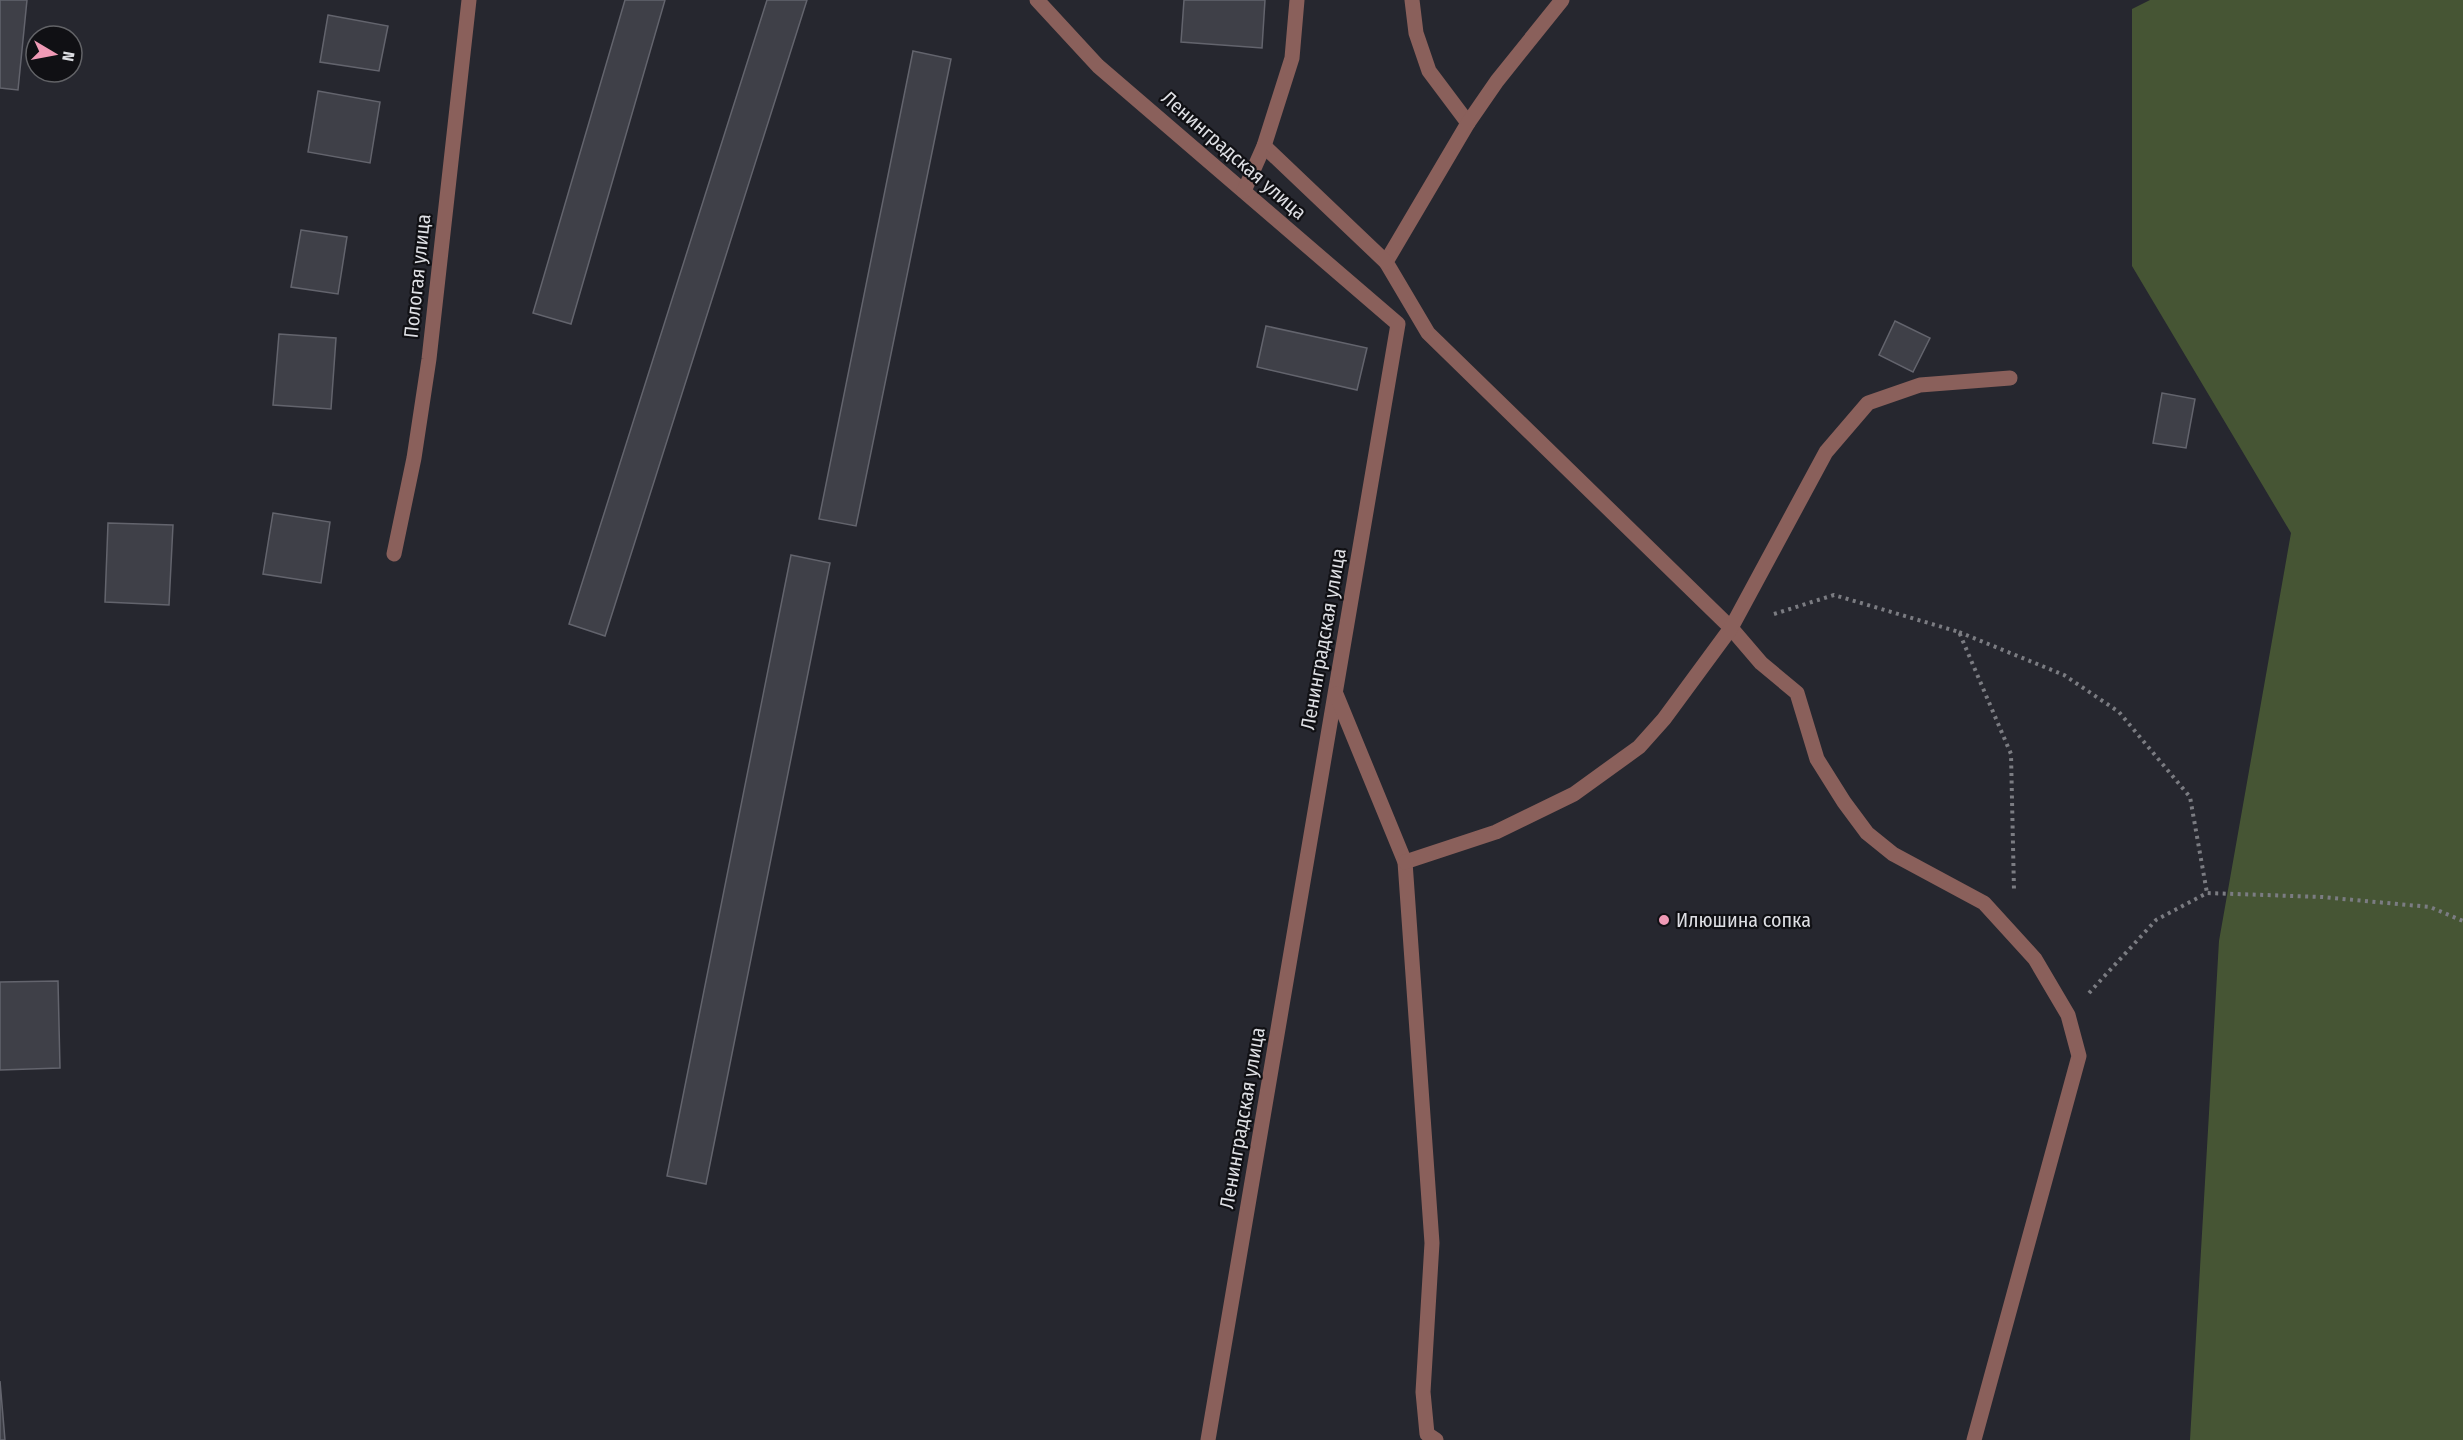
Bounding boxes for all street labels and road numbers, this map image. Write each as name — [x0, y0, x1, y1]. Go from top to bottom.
street label: Ленинградская улица — [1157, 86, 1311, 224]
street label: Пологая улица — [399, 213, 435, 339]
street label: Ленинградская улица — [1295, 546, 1351, 732]
street label: Ленинградская улица — [1214, 1025, 1270, 1211]

